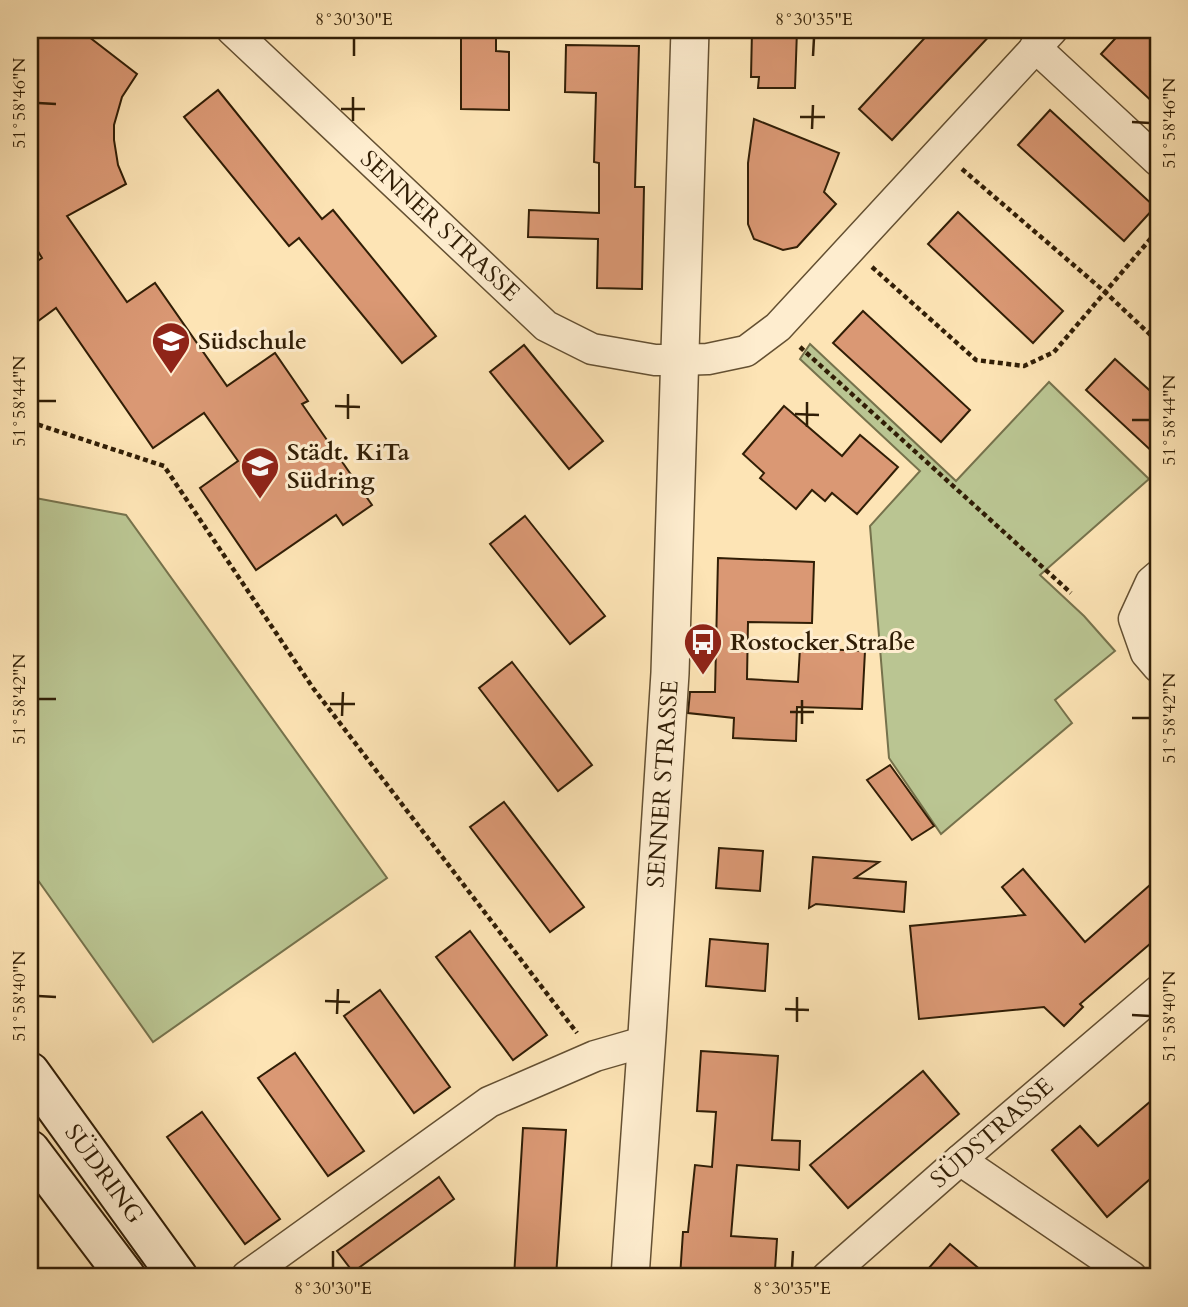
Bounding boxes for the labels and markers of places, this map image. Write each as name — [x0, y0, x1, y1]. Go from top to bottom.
school or university icon: Südschule — [150, 320, 192, 375]
place label: Südschule — [198, 325, 307, 358]
place label: Städt. KiTa Südring — [287, 436, 410, 497]
school or university icon: Städt. KiTa Südring — [239, 445, 281, 500]
bus stop icon: Rostocker Straße — [682, 621, 724, 676]
place label: Rostocker Straße — [730, 626, 915, 659]

